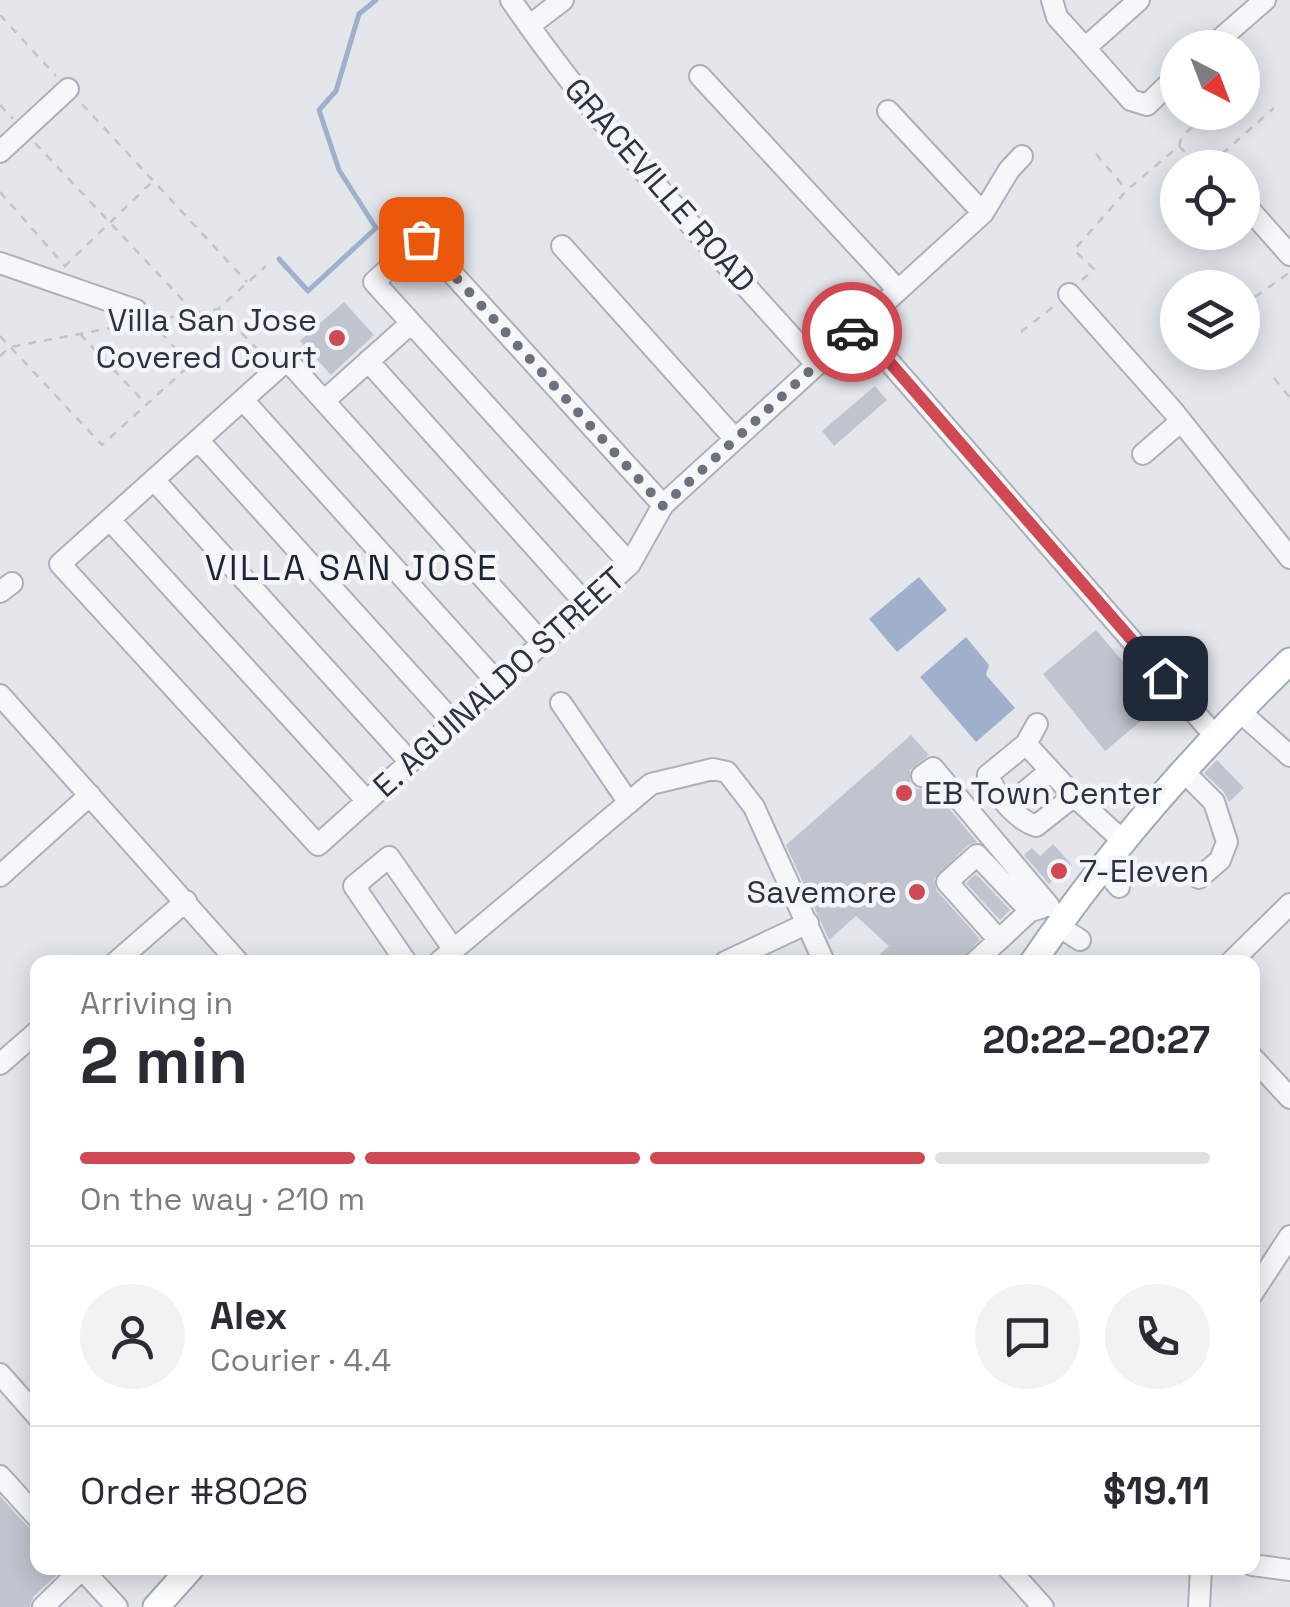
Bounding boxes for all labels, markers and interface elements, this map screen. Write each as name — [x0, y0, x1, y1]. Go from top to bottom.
north arrow — [1160, 30, 1260, 130]
map controls — [1160, 30, 1260, 370]
street label: GRACEVILLE ROAD — [556, 70, 764, 300]
button: locate — [1160, 150, 1260, 250]
pin — [379, 197, 464, 282]
icon: bag — [394, 212, 449, 267]
button: layers — [1160, 270, 1260, 370]
courier — [802, 282, 902, 382]
place label: Villa San Jose Covered Court — [96, 300, 317, 377]
icon: car — [825, 305, 880, 360]
marker: Villa San Jose Covered Court — [326, 327, 348, 349]
district label: VILLA SAN JOSE — [205, 546, 499, 590]
street label: E. AGUINALDO STREET — [365, 558, 633, 806]
pin — [1123, 636, 1208, 721]
icon: home — [1138, 651, 1193, 706]
place label: EB Town Center — [924, 773, 1163, 813]
marker: EB Town Center — [893, 782, 915, 804]
place label: 7-Eleven — [1079, 851, 1209, 891]
marker: 7-Eleven — [1048, 860, 1070, 882]
place label: Savemore — [747, 872, 897, 912]
marker: Savemore — [906, 881, 928, 903]
text: Arriving in — [80, 983, 233, 1023]
text: 20:22–20:27 — [982, 1016, 1210, 1064]
text: 2 min — [80, 1019, 248, 1102]
text: On the way · 210 m — [80, 1179, 365, 1219]
button: person — [80, 1284, 185, 1389]
button: chat — [975, 1284, 1080, 1389]
button: phone — [1105, 1284, 1210, 1389]
text: Alex — [210, 1292, 287, 1340]
text: Courier · 4.4 — [210, 1340, 391, 1380]
text: Order #8026 — [80, 1467, 308, 1515]
text: $19.11 — [1103, 1467, 1210, 1515]

